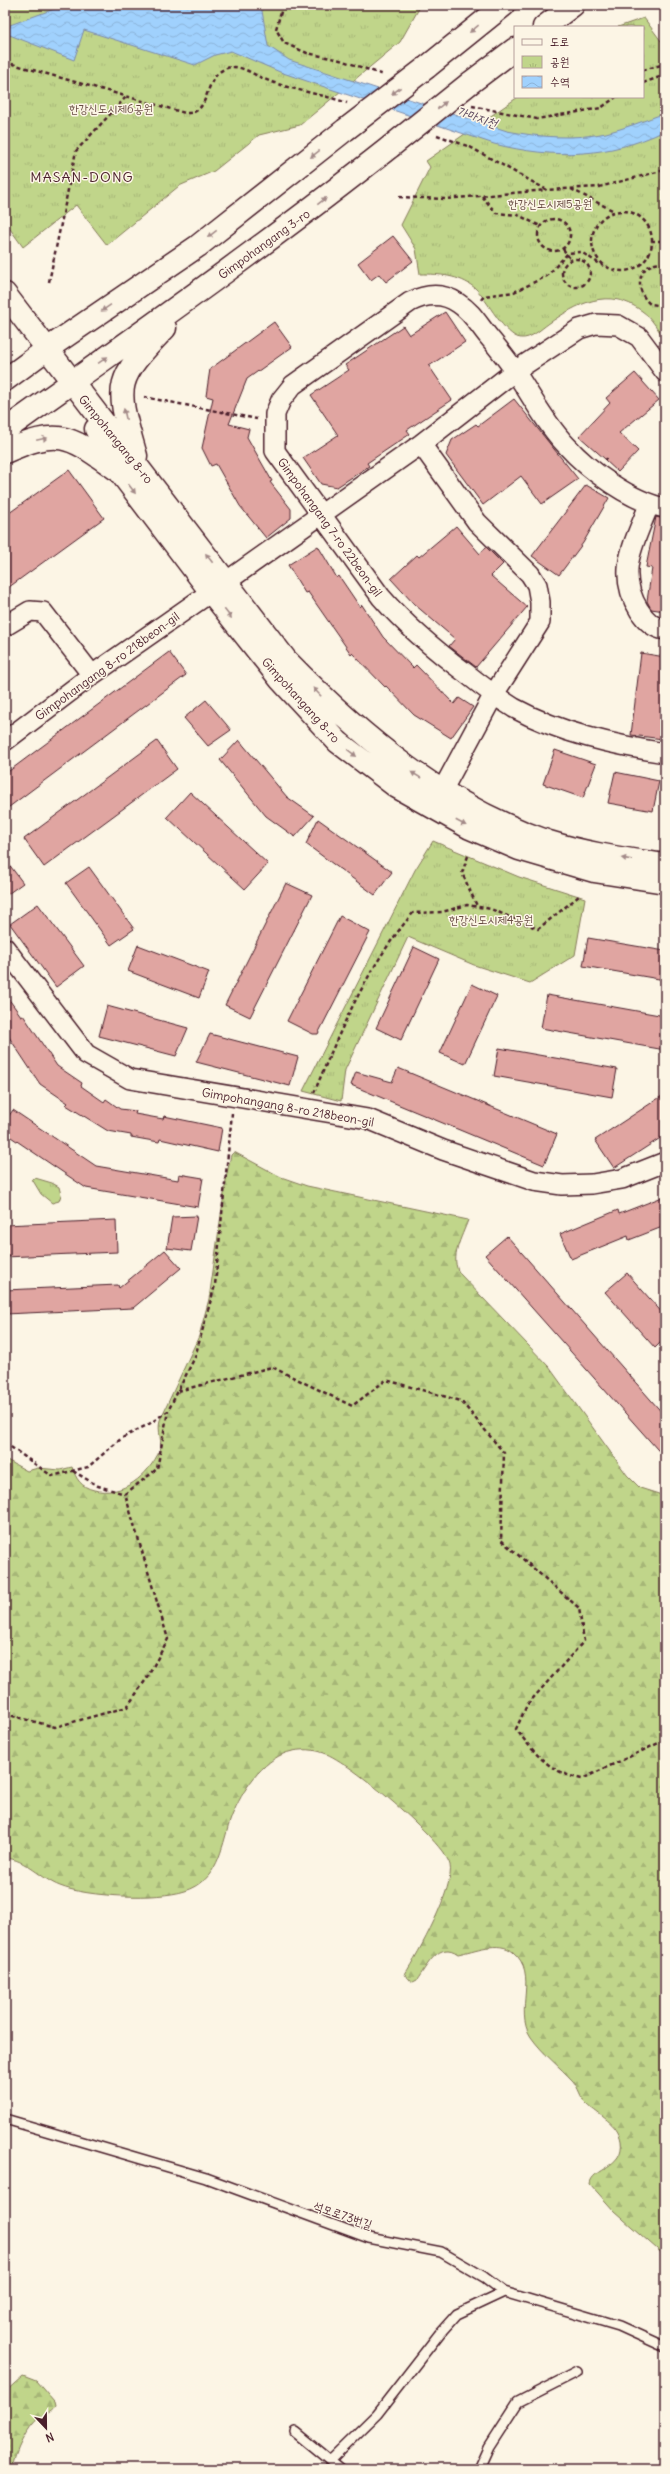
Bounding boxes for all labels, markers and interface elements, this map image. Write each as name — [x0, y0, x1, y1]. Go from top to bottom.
one-way arrow — [468, 25, 479, 34]
legend — [514, 26, 644, 98]
text: 도로 — [550, 34, 569, 49]
text: 공원 — [550, 54, 569, 69]
text: 수역 — [550, 74, 570, 89]
one-way arrow — [390, 87, 401, 95]
one-way arrow — [437, 100, 448, 109]
park label: 한강신도시제6공원 — [69, 101, 153, 116]
water label: 가마지천 — [454, 102, 501, 132]
one-way arrow — [309, 150, 320, 158]
district label: MASAN-DONG — [30, 168, 134, 186]
park label: 한강신도시제5공원 — [508, 196, 592, 211]
one-way arrow — [316, 197, 327, 206]
street label: Gimpohangang 3-ro — [215, 206, 313, 282]
one-way arrow — [207, 230, 218, 239]
one-way arrow — [100, 305, 112, 312]
one-way arrow — [98, 356, 108, 364]
street label: Gimpohangang 8-ro — [76, 392, 157, 487]
one-way arrow — [121, 408, 127, 420]
one-way arrow — [36, 436, 48, 442]
street label: Gimpohangang 7-ro 22beon-gil — [275, 455, 385, 599]
one-way arrow — [128, 483, 136, 494]
one-way arrow — [205, 553, 214, 564]
street label: Gimpohangang 8-ro 218beon-gil — [32, 609, 182, 723]
one-way arrow — [224, 609, 233, 620]
street label: Gimpohangang 8-ro — [259, 654, 343, 746]
one-way arrow — [312, 687, 322, 697]
one-way arrow — [346, 748, 357, 757]
one-way arrow — [410, 772, 422, 779]
one-way arrow — [455, 820, 466, 827]
one-way arrow — [620, 856, 633, 862]
park label: 한강신도시제4공원 — [449, 912, 533, 927]
street label: Gimpohangang 8-ro 218beon-gil — [201, 1084, 375, 1130]
street label: 석모로73번길 — [312, 2198, 375, 2232]
north arrow — [26, 2408, 66, 2448]
text: N — [44, 2429, 56, 2445]

